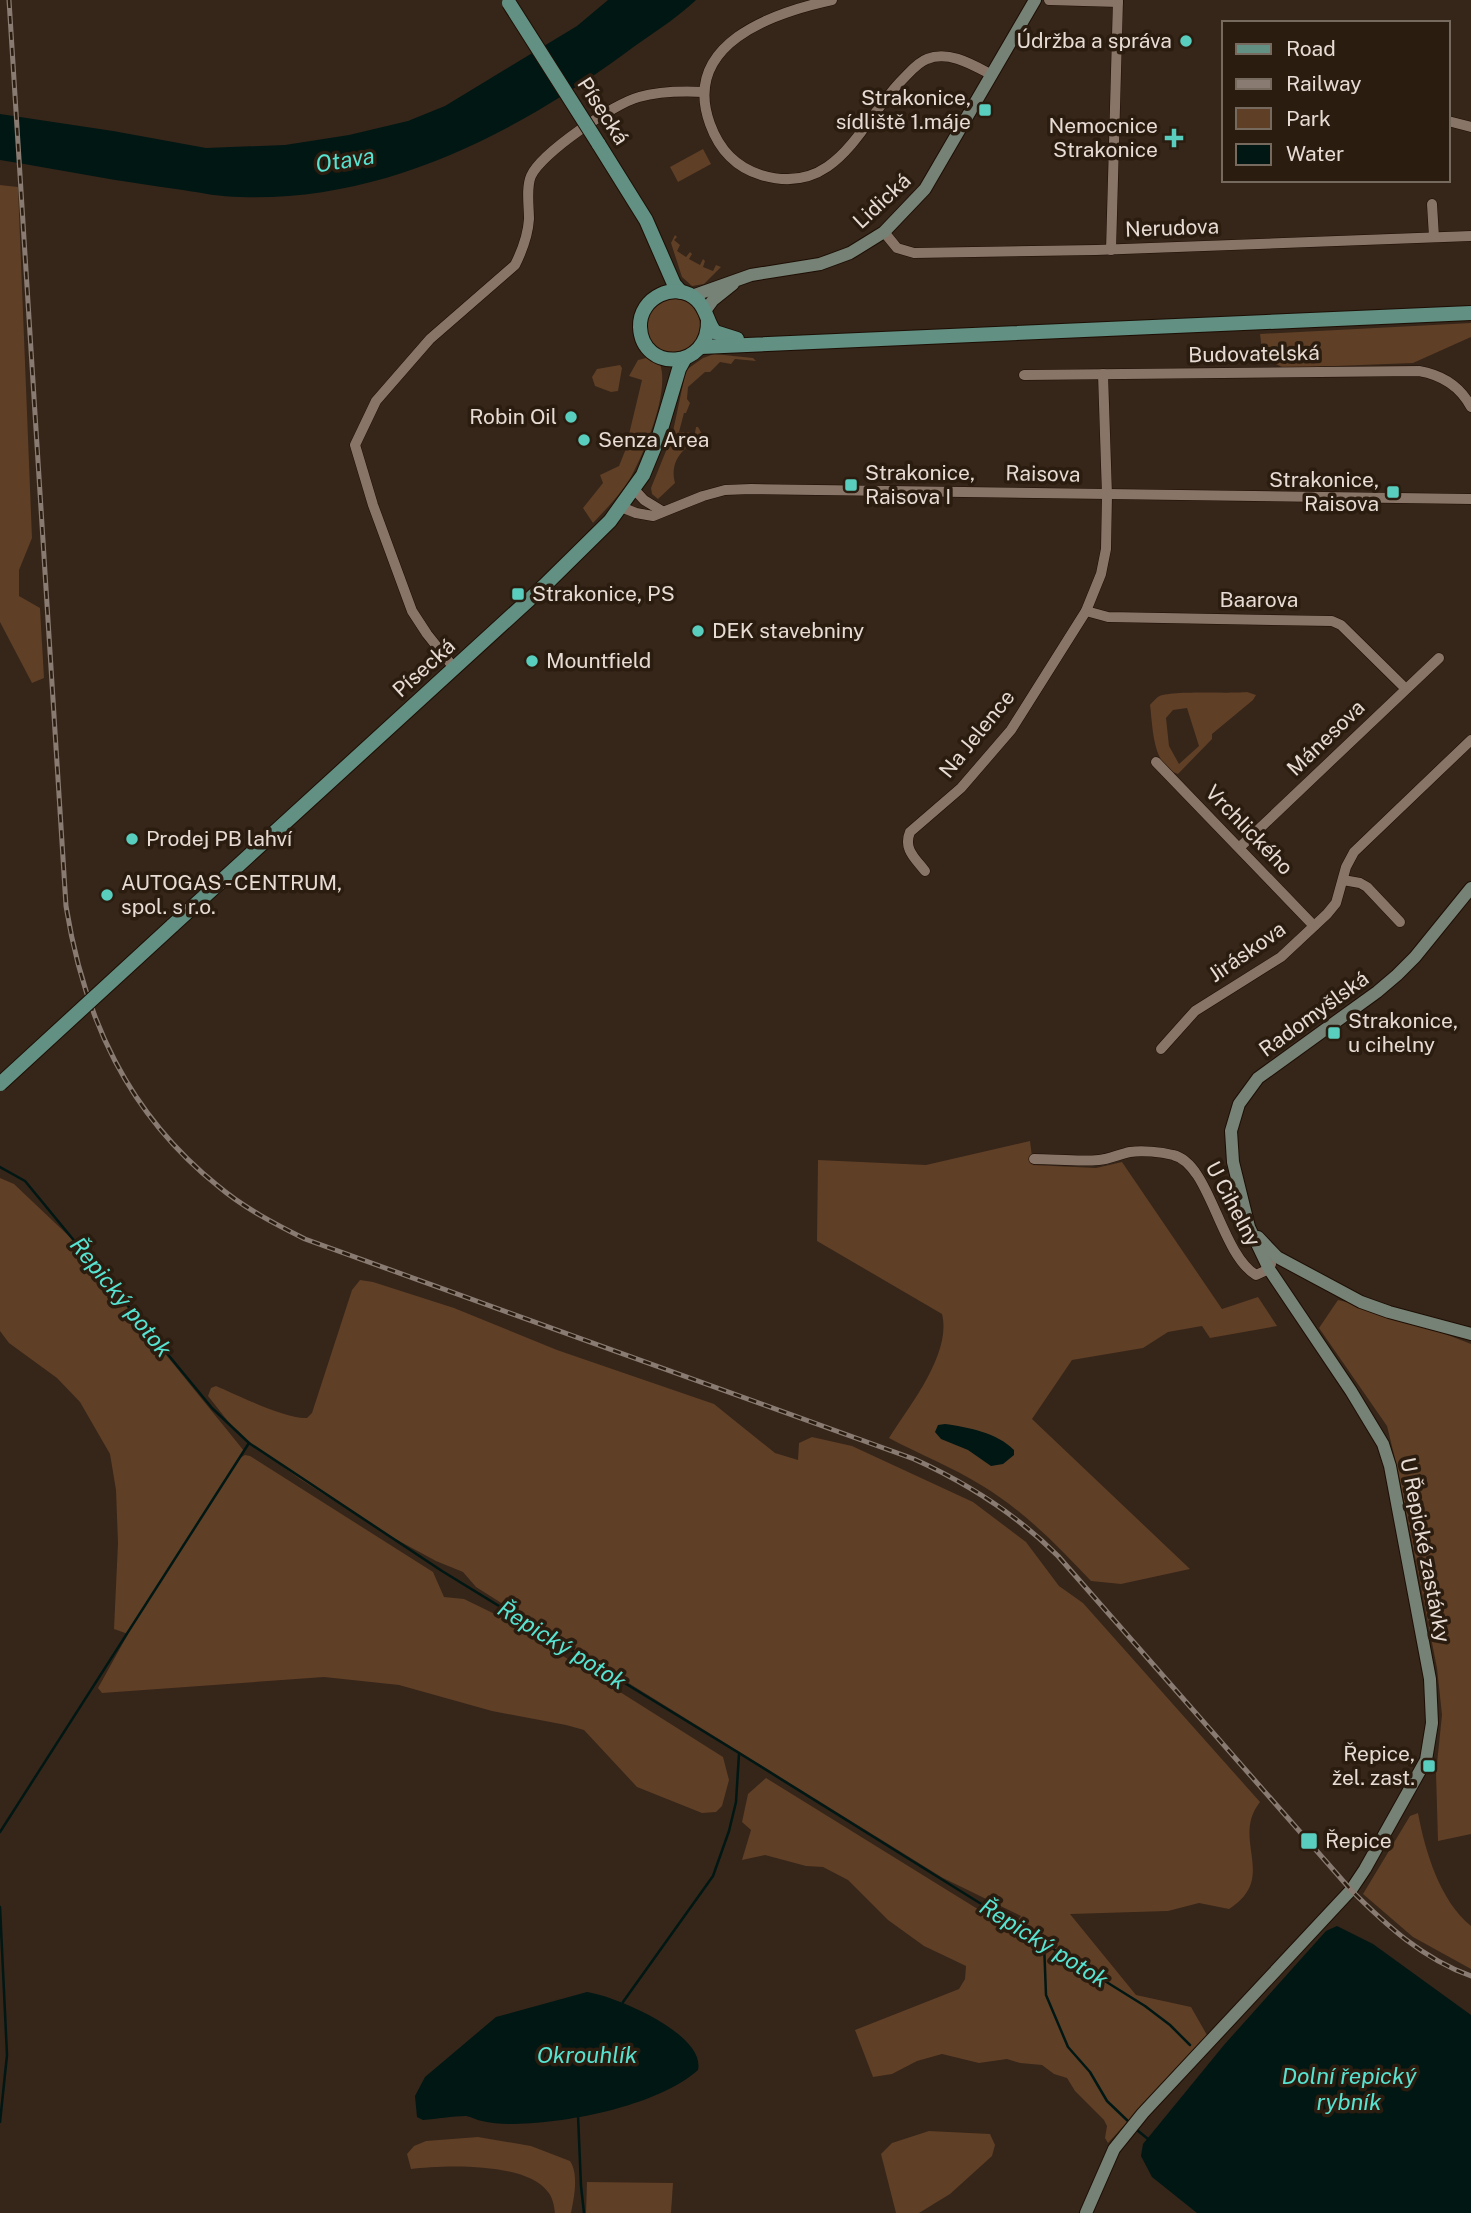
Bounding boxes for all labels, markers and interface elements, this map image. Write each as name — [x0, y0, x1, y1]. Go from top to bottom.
legend — [1222, 21, 1450, 182]
place label: Údržba a správa — [1016, 28, 1172, 53]
marker: Údržba a správa — [1178, 33, 1194, 49]
text: Road — [1286, 36, 1336, 61]
text: Railway — [1286, 71, 1362, 96]
street label: Písecká — [572, 72, 634, 149]
place label: Strakonice, sídliště 1.máje — [836, 85, 971, 134]
marker: Strakonice, sídliště 1.máje — [977, 102, 993, 118]
text: Park — [1286, 106, 1331, 131]
place label: Nemocnice Strakonice — [1049, 113, 1158, 162]
marker: Nemocnice Strakonice — [1164, 128, 1184, 148]
text: Water — [1286, 141, 1344, 166]
water label: Otava — [313, 142, 376, 178]
street label: Lidická — [848, 168, 916, 234]
street label: Nerudova — [1125, 213, 1219, 242]
street label: Budovatelská — [1188, 340, 1320, 367]
place label: Robin Oil — [469, 404, 557, 429]
marker: Robin Oil — [563, 409, 579, 425]
place label: Senza Area — [598, 427, 709, 452]
marker: Senza Area — [576, 432, 592, 448]
place label: Strakonice, Raisova I — [865, 460, 975, 509]
street label: Raisova — [1005, 460, 1081, 487]
place label: Strakonice, Raisova — [1269, 467, 1379, 516]
marker: Strakonice, Raisova I — [843, 477, 859, 493]
marker: Strakonice, Raisova — [1385, 484, 1401, 500]
place label: Strakonice, PS — [532, 581, 675, 606]
marker: Strakonice, PS — [510, 586, 526, 602]
street label: Baarova — [1220, 587, 1298, 612]
place label: DEK stavebniny — [712, 618, 864, 643]
marker: DEK stavebniny — [690, 623, 706, 639]
street label: Písecká — [387, 633, 460, 702]
place label: Mountfield — [546, 648, 651, 673]
marker: Mountfield — [524, 653, 540, 669]
street label: Na Jelence — [934, 685, 1020, 783]
street label: Mánesova — [1282, 694, 1370, 781]
street label: Vrchlického — [1200, 779, 1298, 880]
place label: Prodej PB lahví — [146, 826, 293, 851]
marker: Prodej PB lahví — [124, 831, 140, 847]
place label: AUTOGAS - CENTRUM, spol. s r.o. — [121, 870, 342, 919]
marker: AUTOGAS - CENTRUM, spol. s r.o. — [99, 887, 115, 903]
street label: Jiráskova — [1203, 916, 1290, 987]
street label: Radomyšlská — [1254, 965, 1373, 1062]
place label: Strakonice, u cihelny — [1348, 1008, 1458, 1057]
marker: Strakonice, u cihelny — [1326, 1025, 1342, 1041]
street label: U Cihelny — [1201, 1157, 1266, 1251]
water label: Řepický potok — [65, 1231, 178, 1363]
street label: U Řepické zastávky — [1395, 1455, 1456, 1645]
water label: Řepický potok — [493, 1594, 632, 1695]
place label: Řepice, žel. zast. — [1332, 1741, 1415, 1790]
marker: Řepice, žel. zast. — [1421, 1758, 1437, 1774]
place label: Řepice — [1325, 1828, 1392, 1853]
marker: Řepice — [1299, 1831, 1319, 1851]
water label: Řepický potok — [975, 1892, 1114, 1993]
water label: Okrouhlík — [537, 2041, 638, 2068]
water label: Dolní řepický rybník — [1282, 2062, 1418, 2115]

